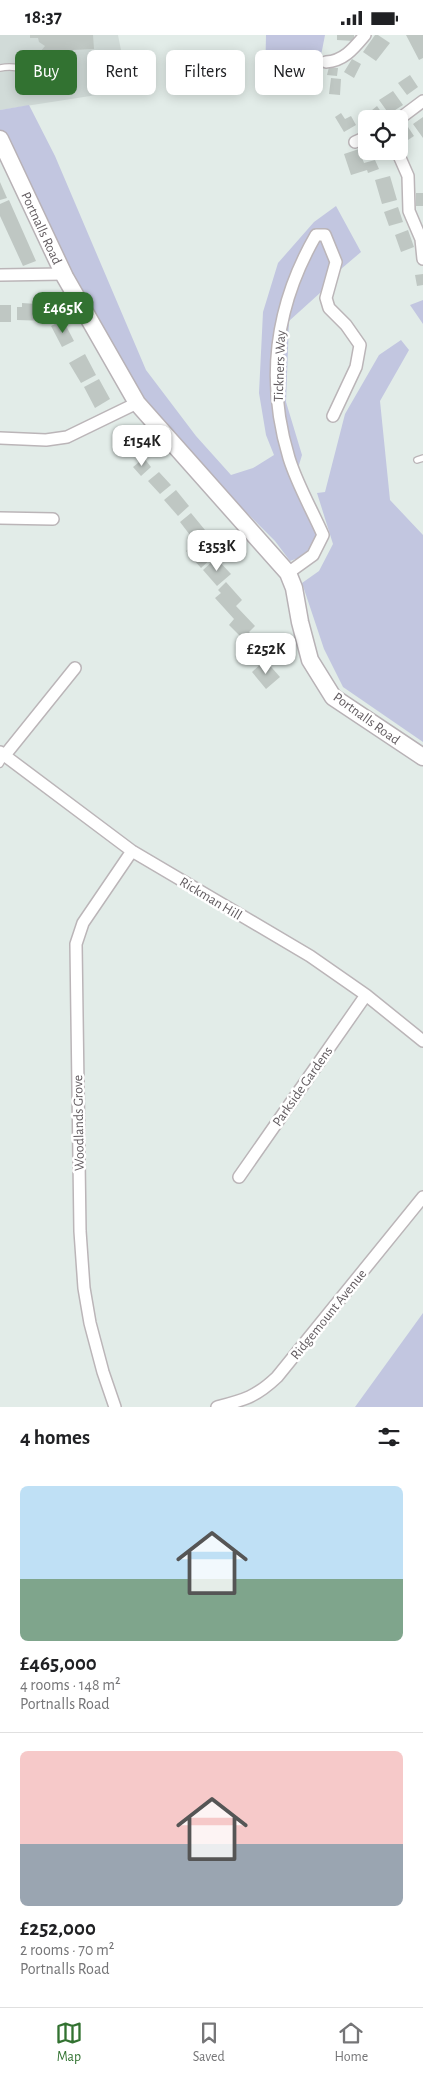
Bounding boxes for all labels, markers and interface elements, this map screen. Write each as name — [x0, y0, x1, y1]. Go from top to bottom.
text: 18:37 — [25, 8, 62, 27]
chip: Buy — [15, 50, 77, 95]
chip: Rent — [87, 50, 156, 95]
chip: Filters — [166, 50, 245, 95]
chip: New — [255, 50, 323, 95]
map controls — [358, 110, 408, 160]
button: locate — [358, 110, 408, 160]
street label: Portnalls Road — [18, 190, 64, 267]
pin: £465K — [28, 291, 98, 334]
text: £465K — [43, 300, 83, 316]
street label: Tickners Way — [272, 330, 288, 402]
pin: £154K — [107, 425, 177, 467]
text: £154K — [123, 433, 161, 449]
pin: £353K — [182, 529, 252, 572]
text: £353K — [198, 538, 236, 554]
pin: £252K — [231, 633, 301, 675]
text: £252K — [247, 641, 285, 657]
street label: Portnalls Road — [331, 690, 402, 748]
street label: Rickman Hill — [177, 875, 244, 923]
street label: Parkside Gardens — [270, 1044, 336, 1129]
street label: Woodlands Grove — [71, 1075, 87, 1171]
street label: Ridgemount Avenue — [288, 1267, 369, 1362]
icon: filters — [375, 1423, 403, 1451]
text: 4 homes — [20, 1427, 90, 1448]
icon: home — [167, 1518, 257, 1608]
text: £465,000 — [20, 1653, 97, 1674]
text: 4 rooms · 148 m² — [20, 1677, 121, 1693]
text: Portnalls Road — [20, 1696, 110, 1712]
icon: home — [167, 1784, 257, 1874]
text: £252,000 — [20, 1918, 96, 1939]
text: 2 rooms · 70 m² — [20, 1942, 114, 1958]
text: Portnalls Road — [20, 1961, 110, 1977]
tab: Map — [55, 2019, 83, 2066]
tab: Saved — [193, 2019, 225, 2066]
tab: Home — [334, 2019, 368, 2066]

